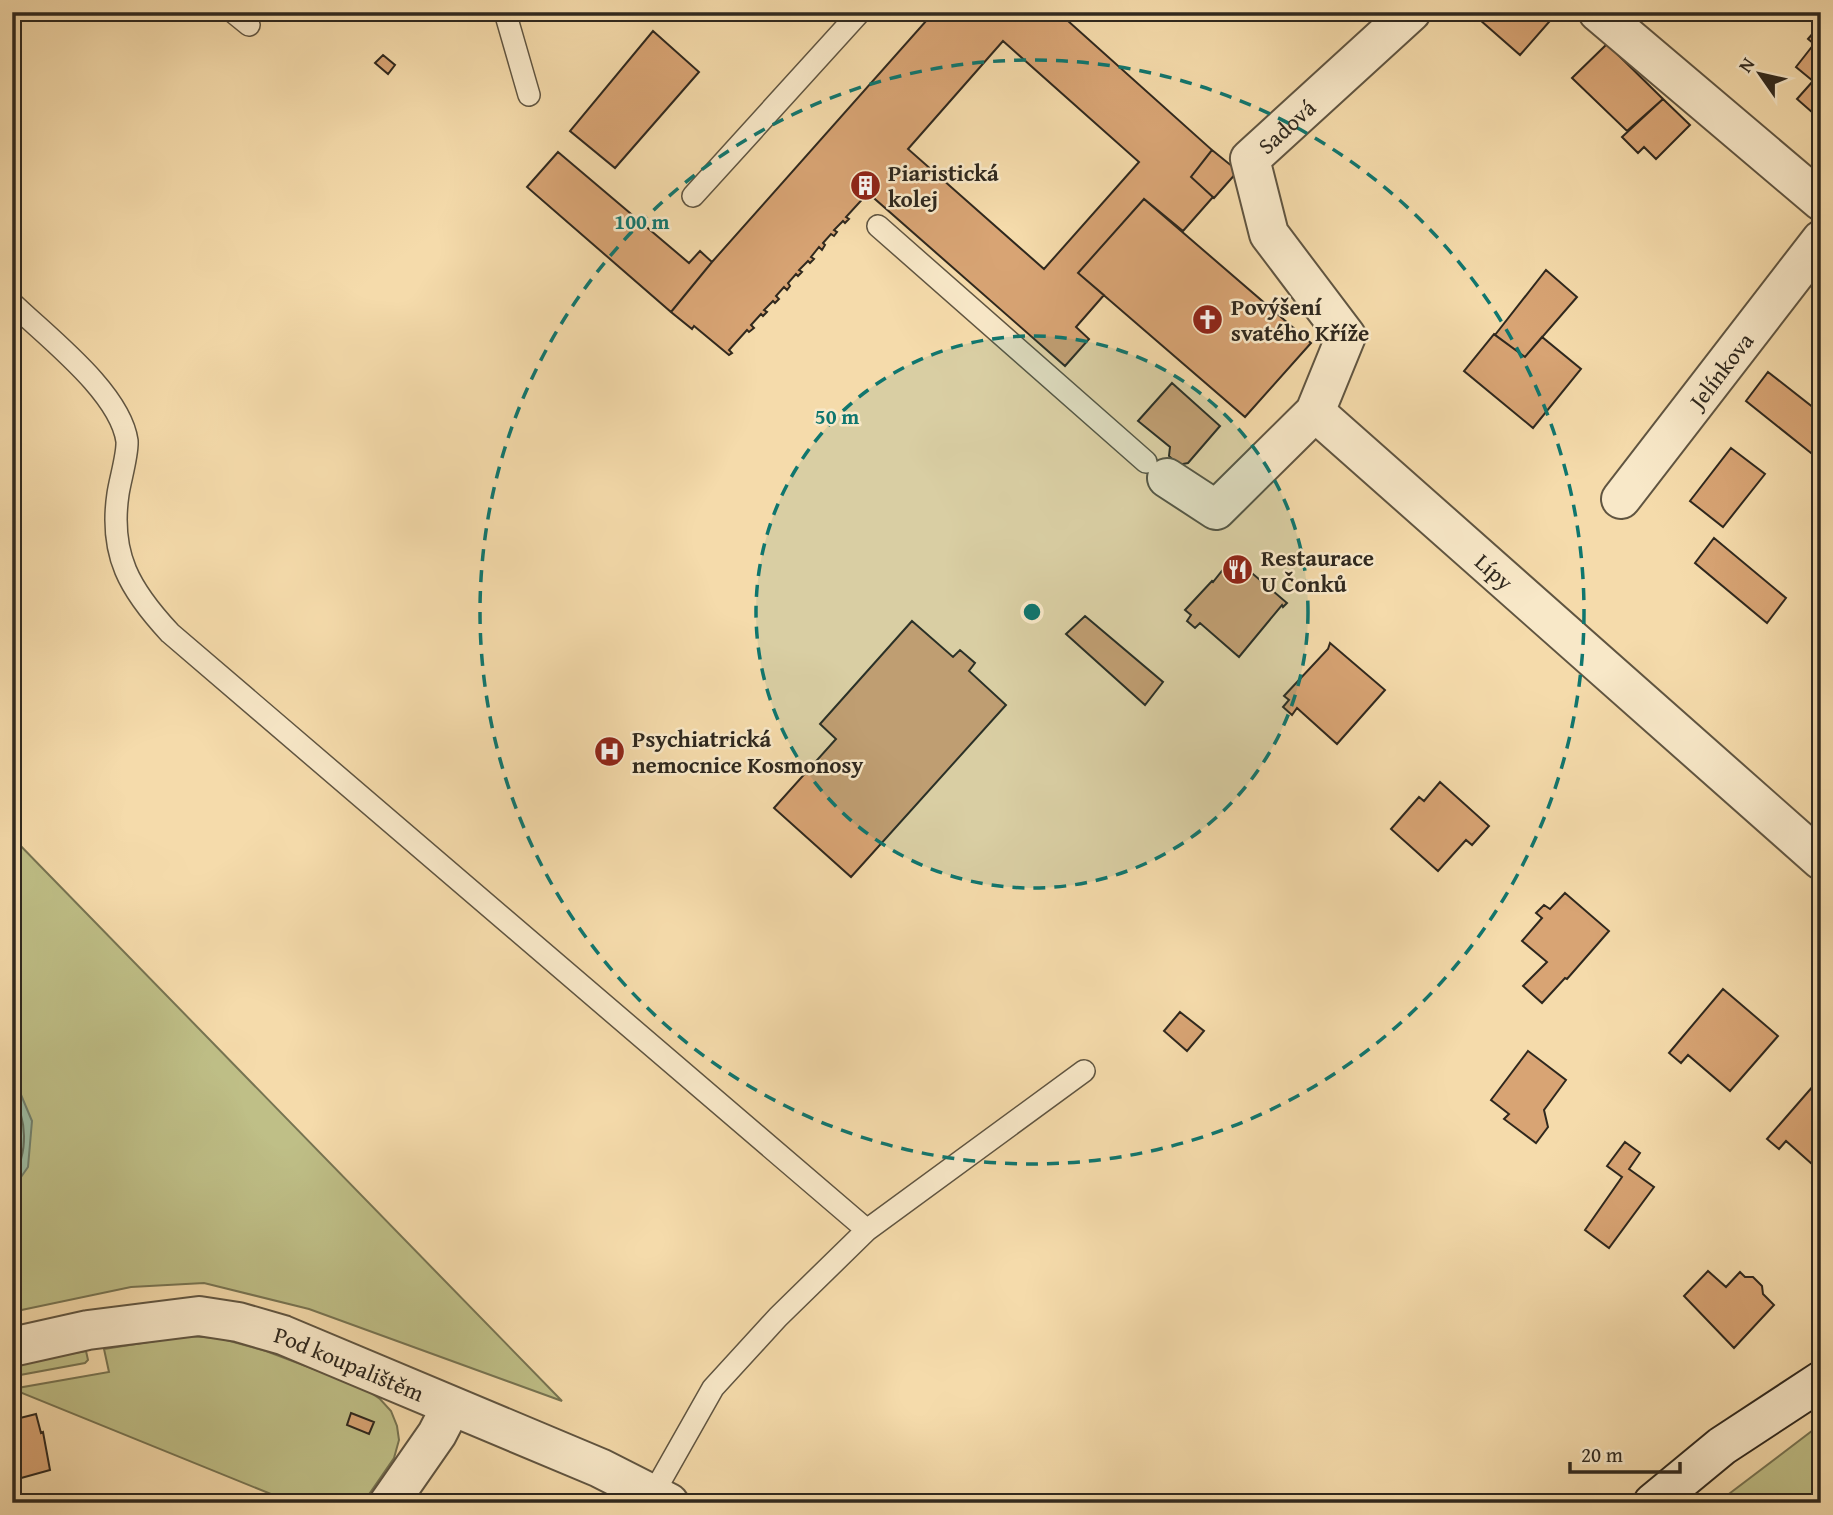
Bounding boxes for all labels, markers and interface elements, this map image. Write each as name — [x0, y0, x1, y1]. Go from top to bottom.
north arrow — [1724, 38, 1794, 108]
text: N — [1731, 51, 1761, 78]
street label: Sadová — [1250, 91, 1322, 161]
place label: Piaristická kolej — [888, 156, 999, 215]
building icon: Piaristická kolej — [848, 168, 882, 202]
text: 100 m — [614, 206, 670, 237]
place label: Povýšení svatého Kříže — [1231, 290, 1369, 349]
church icon: Povýšení svatého Kříže — [1191, 302, 1225, 336]
street label: Jelínkova — [1679, 325, 1761, 417]
text: 50 m — [815, 401, 859, 432]
place label: Restaurace U Čonků — [1261, 541, 1374, 600]
street label: Lípy — [1468, 545, 1522, 598]
restaurant icon: Restaurace U Čonků — [1221, 553, 1255, 587]
centre of rings — [1020, 600, 1044, 624]
place label: Psychiatrická nemocnice Kosmonosy — [632, 722, 863, 781]
hospital icon: Psychiatrická nemocnice Kosmonosy — [592, 734, 626, 768]
street label: Pod koupalištěm — [271, 1317, 430, 1409]
scale bar — [1570, 1431, 1681, 1475]
text: 20 m — [1581, 1439, 1623, 1470]

